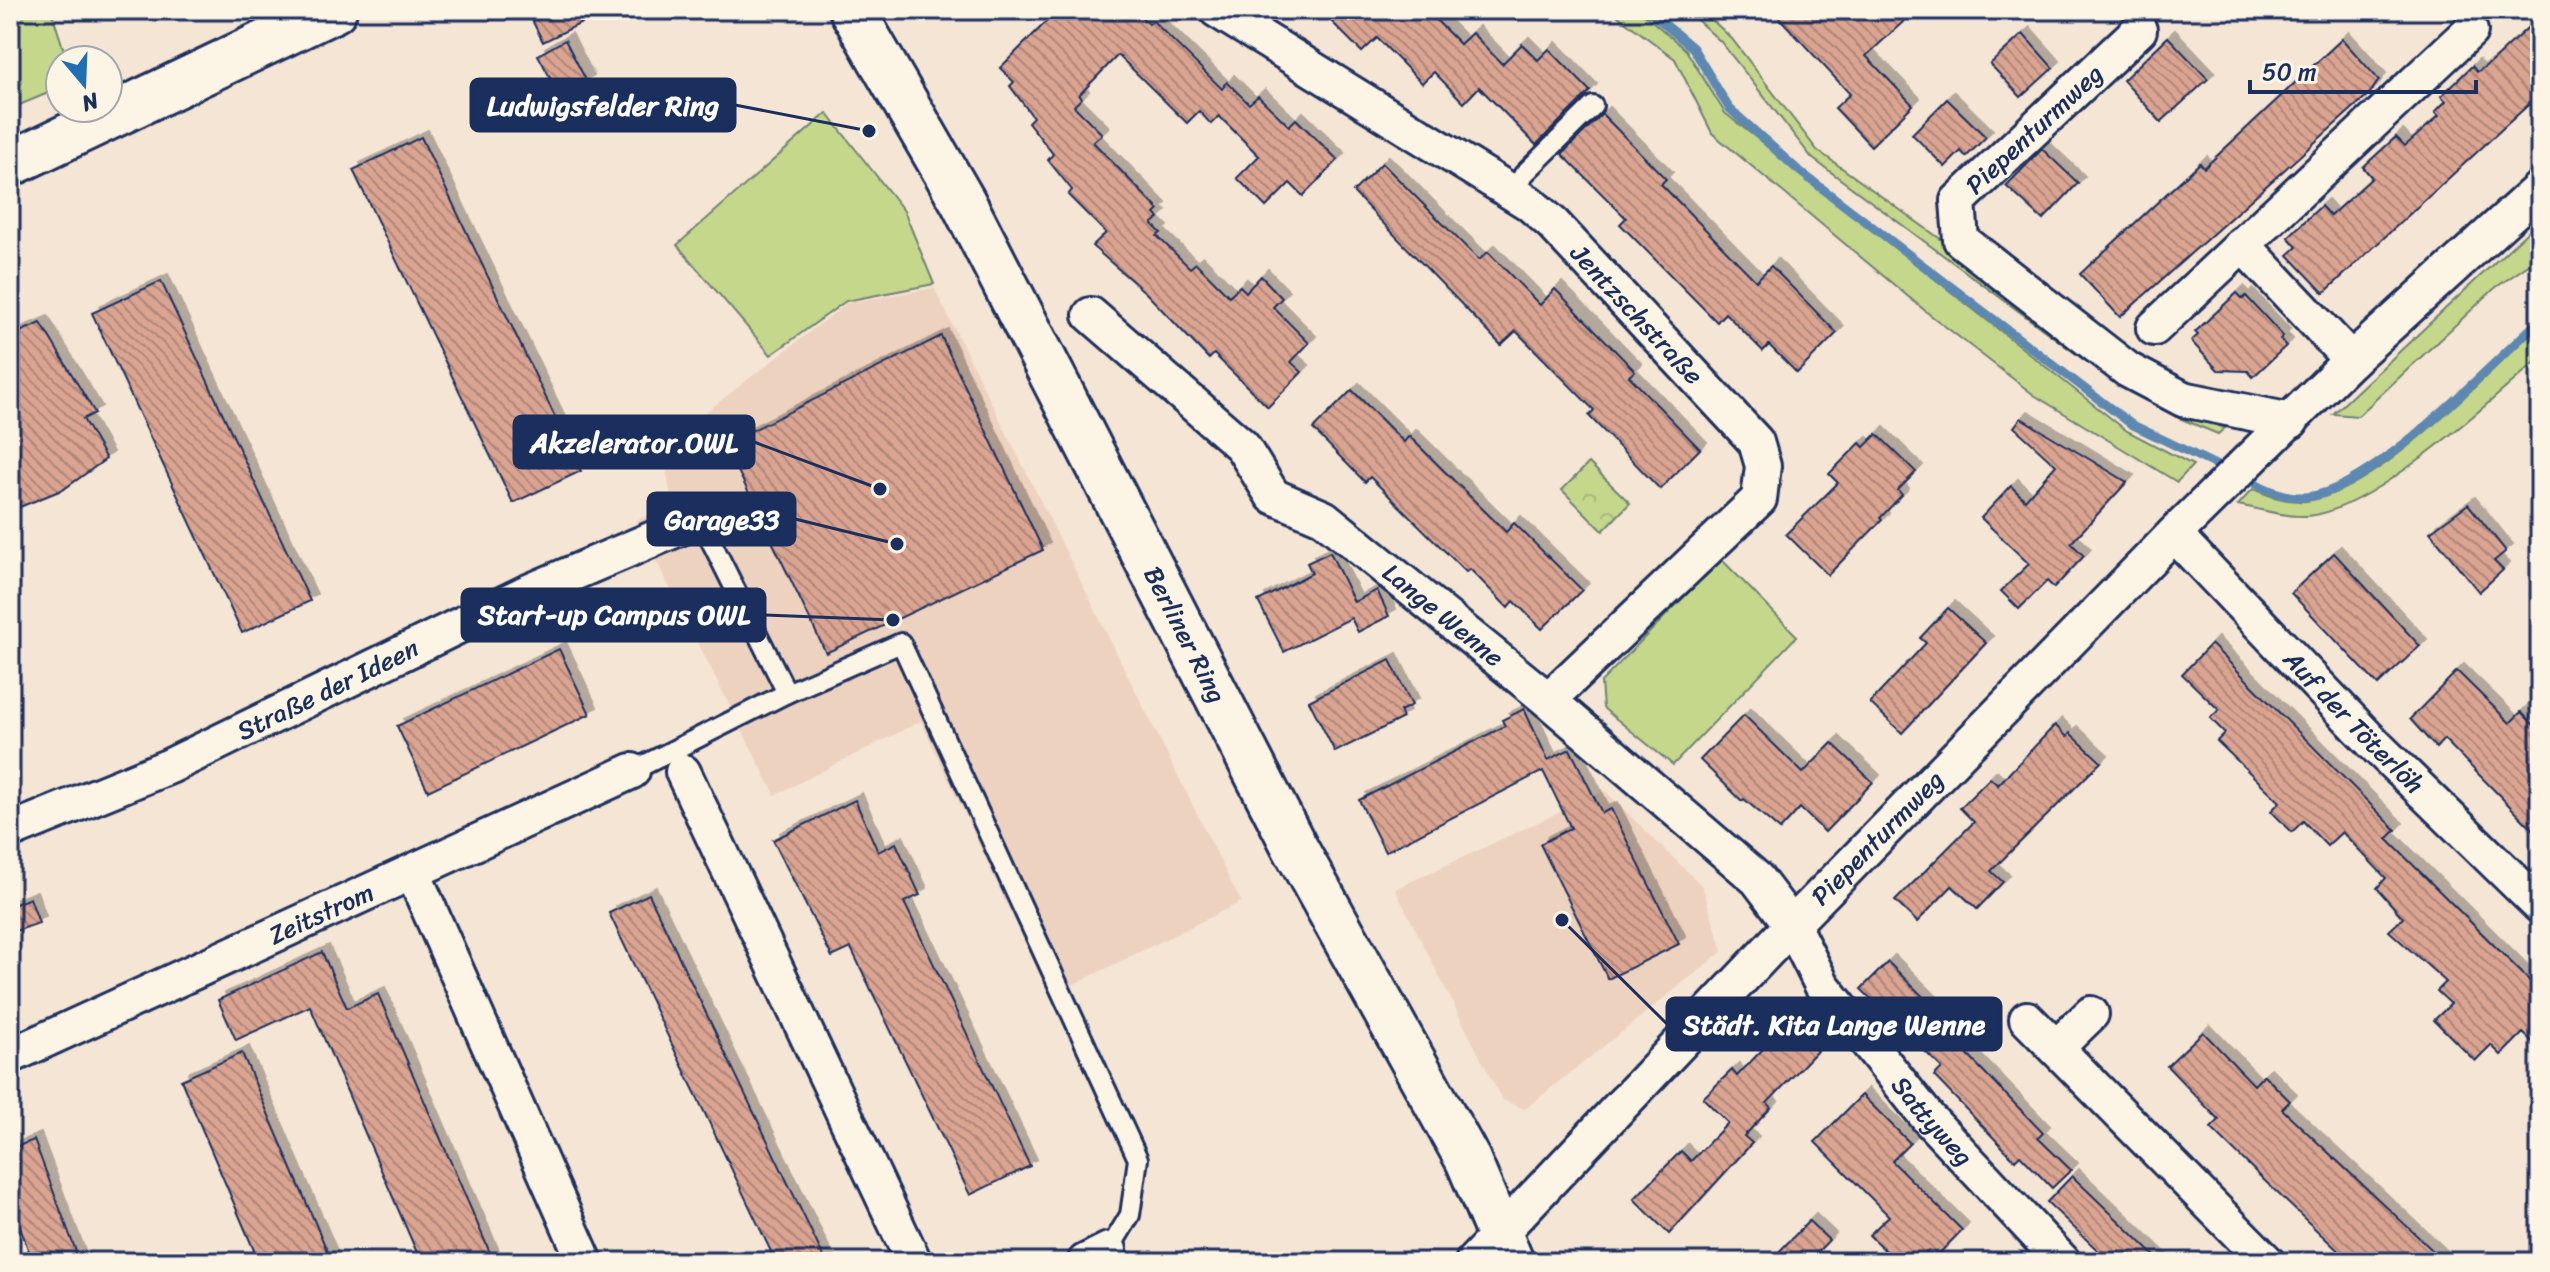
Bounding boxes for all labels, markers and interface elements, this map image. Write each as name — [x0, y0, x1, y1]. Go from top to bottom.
north arrow — [44, 44, 124, 124]
scale bar — [2250, 44, 2476, 94]
text: 50 m — [2262, 51, 2317, 93]
street label: Piepenturmweg — [1954, 52, 2114, 206]
callout: Ludwigsfelder Ring — [471, 79, 735, 131]
text: N — [76, 81, 105, 124]
text: Ludwigsfelder Ring — [487, 81, 719, 130]
street label: Jentzschstraße — [1558, 232, 1715, 396]
callout: Akzelerator.OWL — [514, 416, 754, 468]
text: Akzelerator.OWL — [529, 418, 739, 467]
callout: Garage33 — [648, 493, 795, 545]
text: Garage33 — [664, 495, 780, 544]
street label: Lange Wenne — [1372, 551, 1515, 679]
street label: Berliner Ring — [1131, 558, 1240, 711]
callout: Start-up Campus OWL — [462, 589, 765, 641]
text: Start-up Campus OWL — [477, 590, 751, 639]
street label: Straße der Ideen — [229, 625, 427, 753]
street label: Auf der Töterlöh — [2271, 638, 2436, 805]
street label: Piepenturmweg — [1799, 759, 1955, 917]
street label: Zeitstrom — [260, 869, 381, 958]
callout: Städt. Kita Lange Wenne — [1667, 998, 2001, 1050]
text: Städt. Kita Lange Wenne — [1682, 1000, 1986, 1049]
street label: Sattyweg — [1879, 1065, 1985, 1177]

